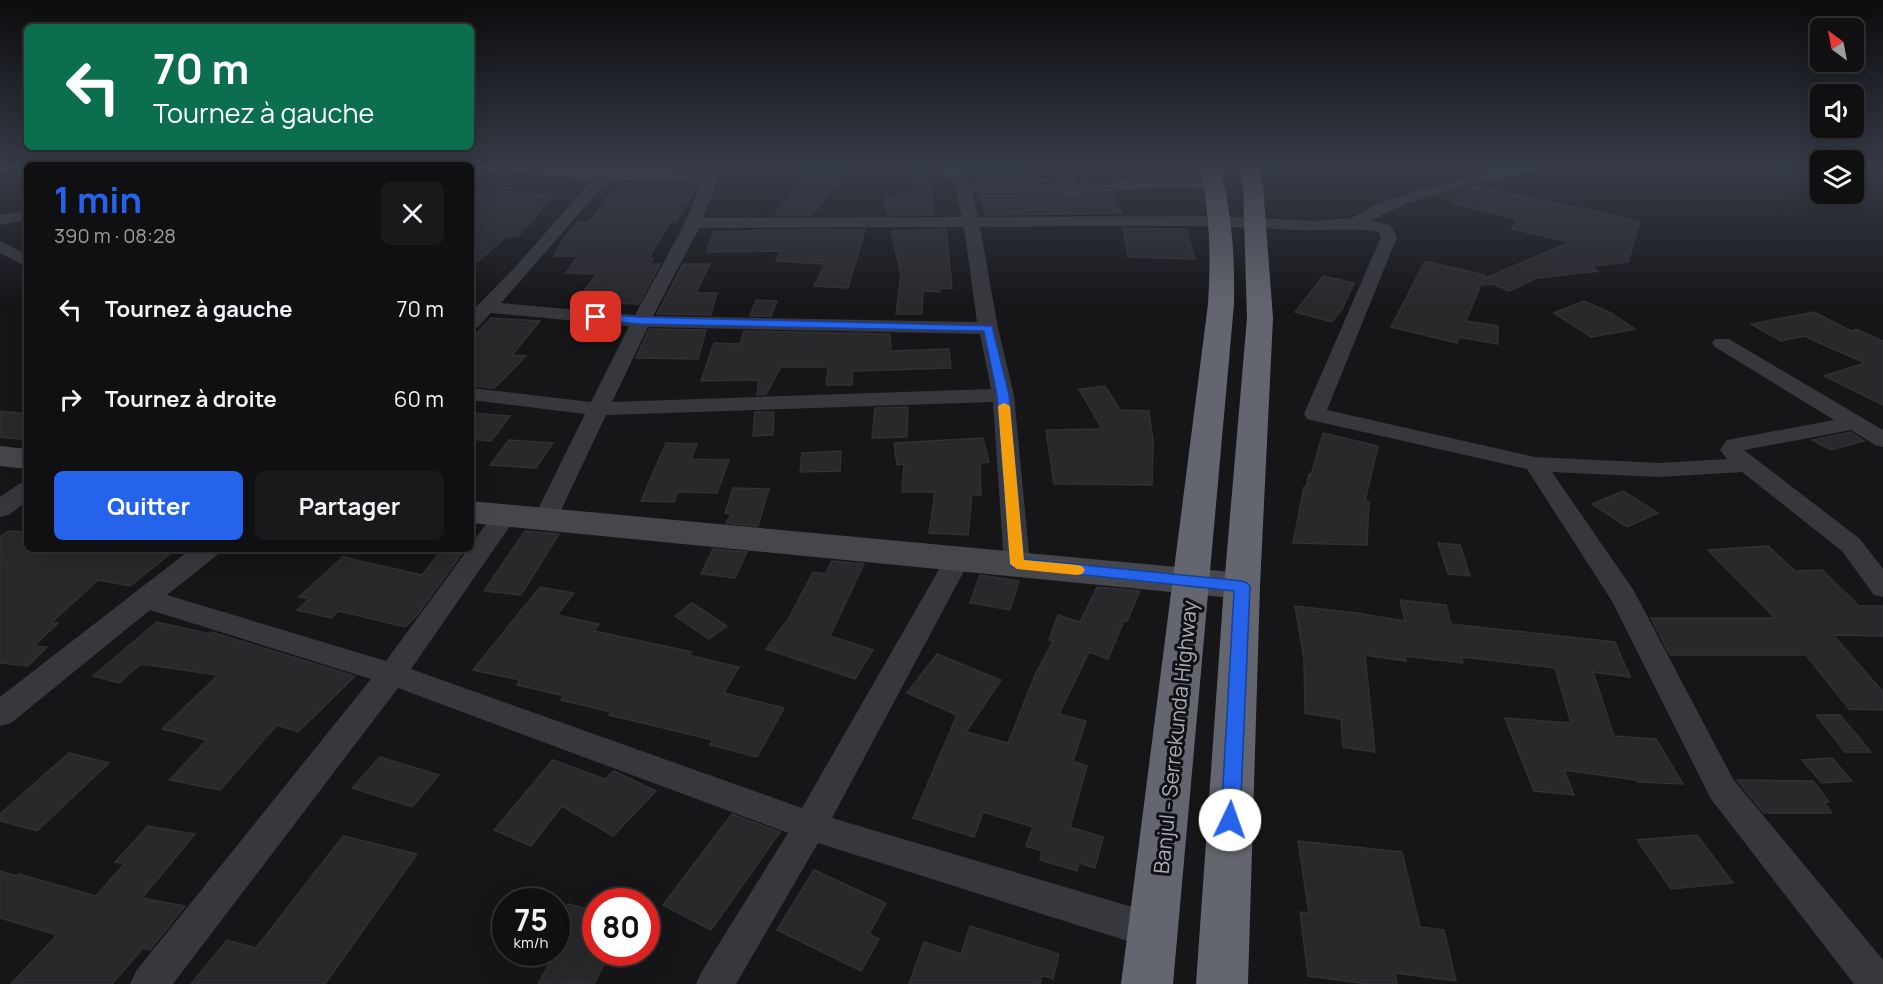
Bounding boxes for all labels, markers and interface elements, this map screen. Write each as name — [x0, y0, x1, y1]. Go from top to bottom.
north arrow — [1810, 18, 1864, 72]
map controls — [1810, 18, 1864, 204]
text: 70 m — [153, 39, 249, 97]
icon: left — [54, 48, 132, 126]
button: sound — [1810, 84, 1864, 138]
text: Tournez à gauche — [153, 94, 374, 131]
button: layers — [1810, 150, 1864, 204]
text: 1 min — [54, 175, 142, 224]
button: close — [381, 182, 444, 245]
text: 390 m · 08:28 — [54, 222, 176, 249]
pin — [570, 291, 621, 342]
icon: left — [54, 293, 87, 326]
text: Tournez à gauche — [105, 294, 292, 324]
text: 70 m — [396, 294, 444, 324]
icon: arrive — [579, 300, 612, 333]
icon: right — [54, 383, 87, 416]
text: Tournez à droite — [105, 384, 277, 414]
text: 60 m — [394, 384, 444, 414]
button: Quitter — [54, 471, 243, 540]
button: Partager — [255, 471, 444, 540]
street label: Banjul - Serrekunda Highway — [1147, 599, 1203, 875]
position arrow — [1198, 788, 1262, 852]
speed limit sign: 80 — [582, 888, 660, 966]
text: 75 — [514, 899, 548, 940]
text: km/h — [514, 932, 548, 953]

